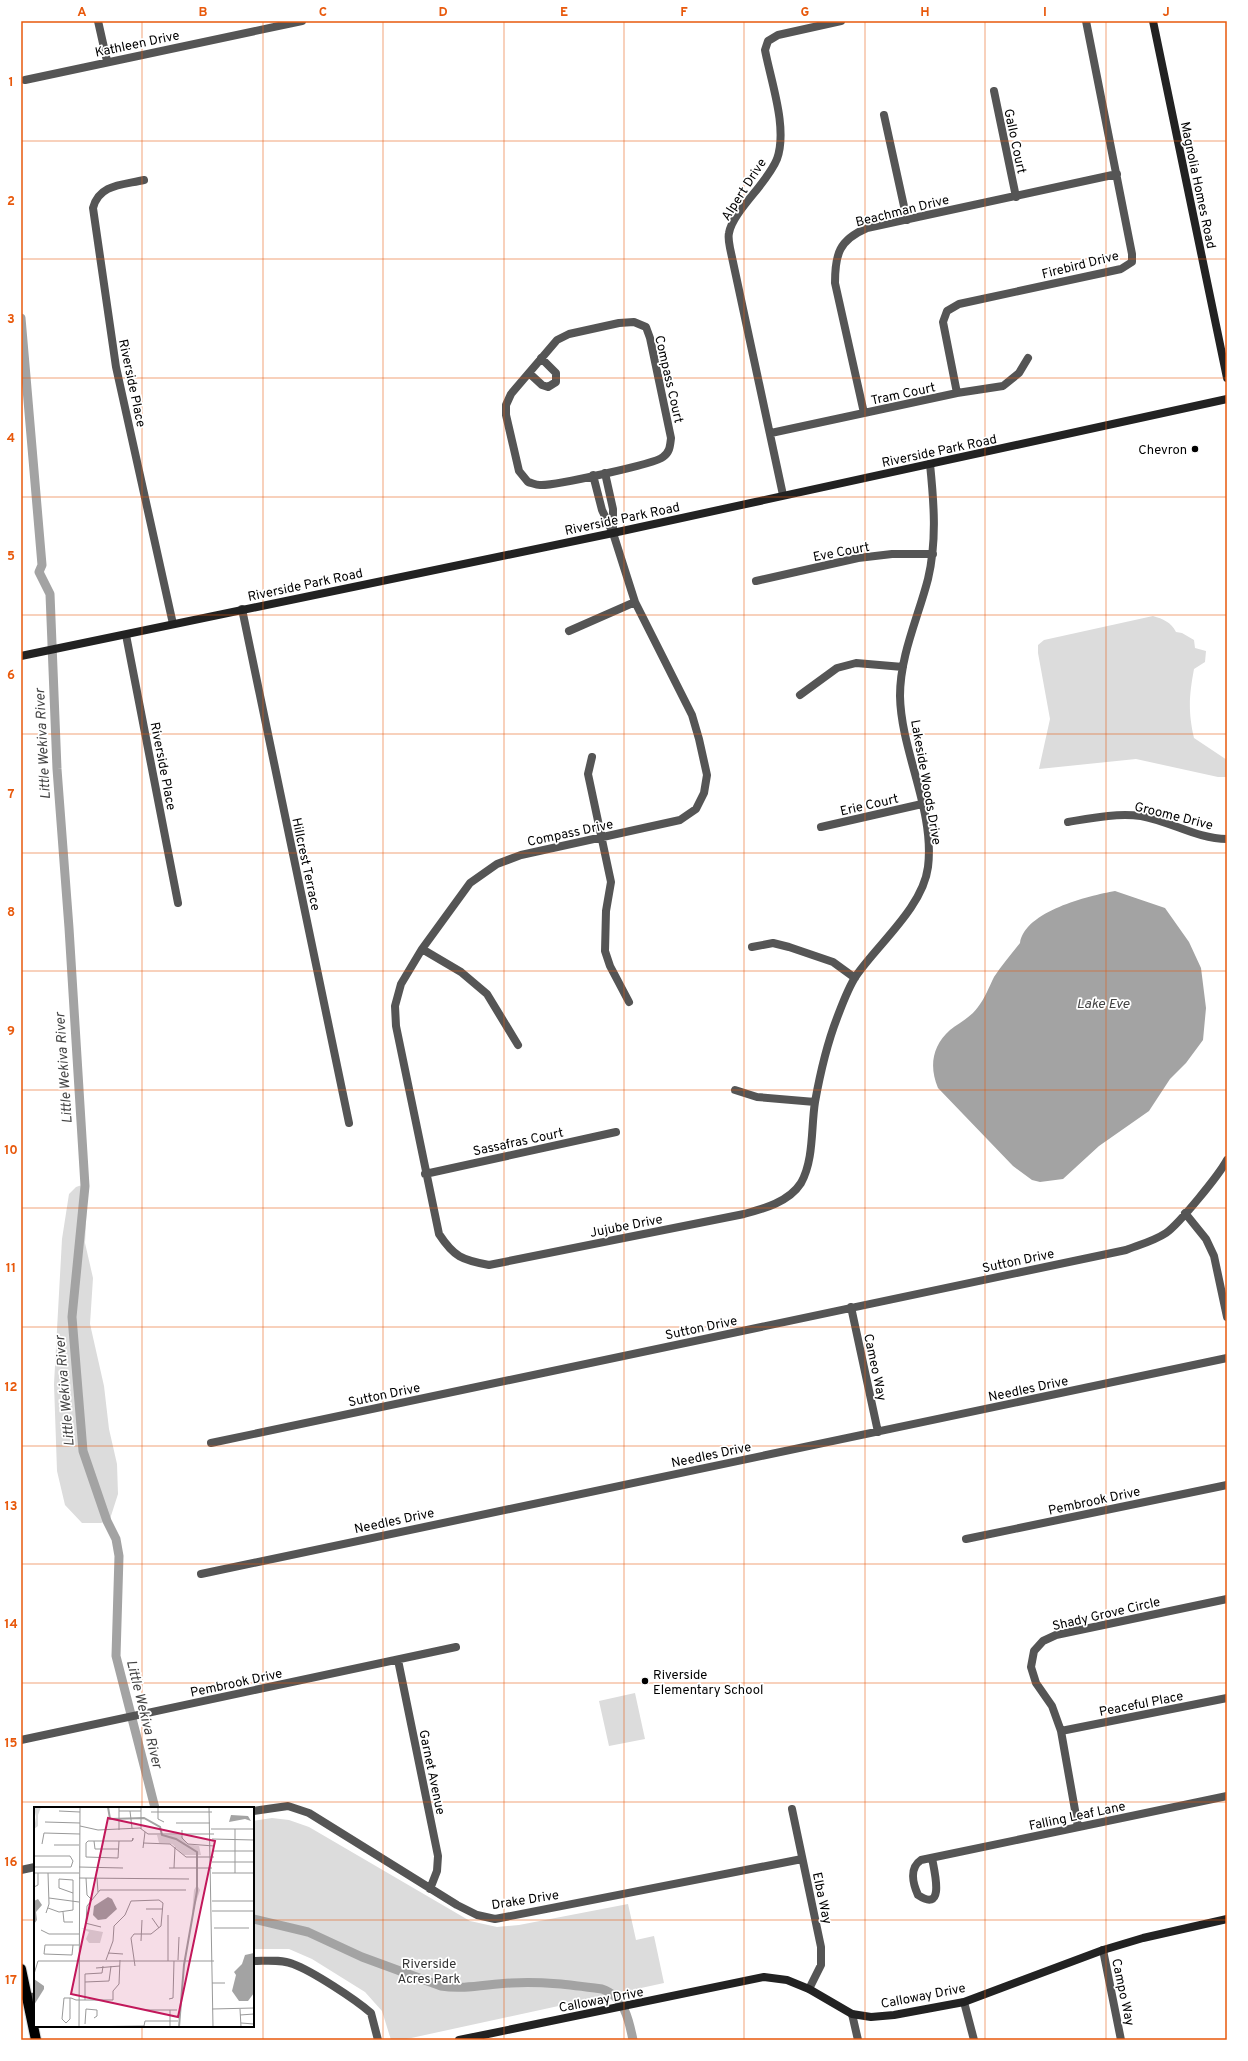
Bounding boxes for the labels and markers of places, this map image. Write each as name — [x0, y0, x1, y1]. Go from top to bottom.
place label: Chevron — [1138, 443, 1187, 459]
marker: Chevron — [1190, 444, 1200, 454]
place label: Riverside Elementary School — [653, 1668, 763, 1699]
marker: Riverside Elementary School — [640, 1676, 650, 1686]

